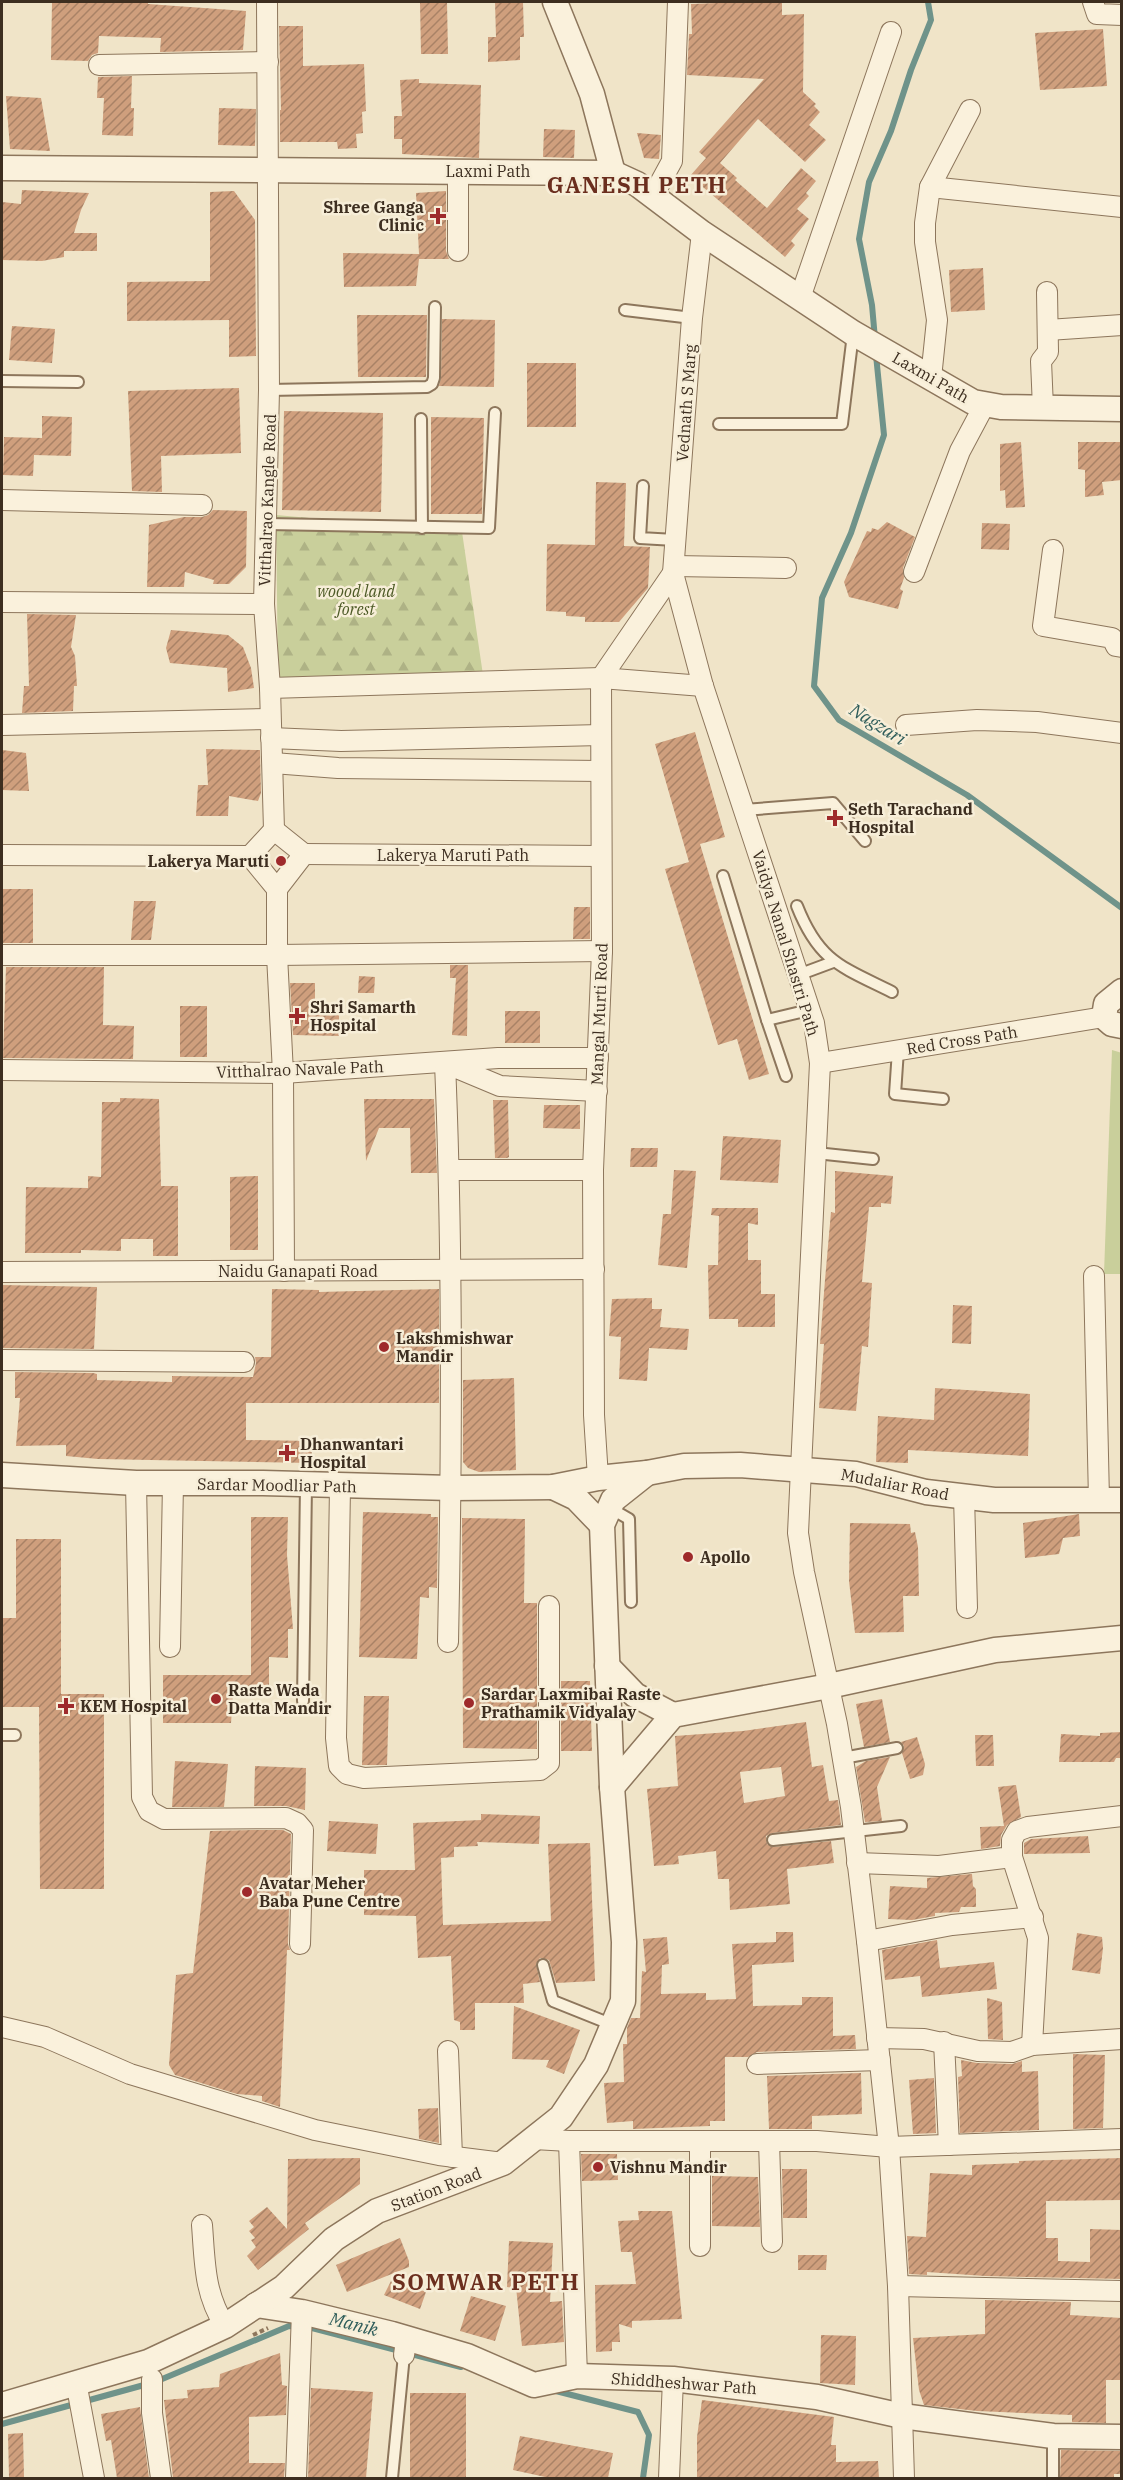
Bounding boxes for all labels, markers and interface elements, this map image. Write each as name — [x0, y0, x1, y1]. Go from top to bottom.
street label: Laxmi Path — [445, 161, 531, 181]
district label: GANESH PETH — [547, 170, 727, 199]
place label: Shree Ganga Clinic — [323, 197, 424, 235]
marker: Shree Ganga Clinic — [429, 207, 447, 225]
street label: Vednath S Marg — [672, 343, 700, 463]
street label: Laxmi Path — [889, 347, 973, 407]
street label: Vitthalrao Kangle Road — [254, 413, 280, 587]
park label: woood land forest — [317, 581, 395, 619]
water label: Nagzari — [845, 697, 911, 750]
place label: Seth Tarachand Hospital — [848, 799, 973, 837]
marker: Seth Tarachand Hospital — [826, 809, 844, 827]
street label: Lakerya Maruti Path — [377, 845, 529, 865]
street label: Vaidya Nanal Shastri Path — [748, 847, 824, 1039]
place label: Lakerya Maruti — [148, 851, 269, 871]
marker: Lakerya Maruti — [274, 854, 288, 868]
street label: Mangal Murti Road — [587, 942, 611, 1086]
place label: Shri Samarth Hospital — [310, 997, 416, 1035]
marker: Shri Samarth Hospital — [288, 1007, 306, 1025]
street label: Red Cross Path — [905, 1021, 1019, 1059]
street label: Vitthalrao Navale Path — [216, 1056, 384, 1082]
street label: Naidu Ganapati Road — [218, 1261, 378, 1281]
place label: Lakshmishwar Mandir — [396, 1328, 514, 1366]
marker: Lakshmishwar Mandir — [377, 1340, 391, 1354]
place label: Dhanwantari Hospital — [300, 1434, 404, 1472]
marker: Dhanwantari Hospital — [278, 1444, 296, 1462]
street label: Mudaliar Road — [839, 1464, 951, 1504]
street label: Sardar Moodliar Path — [197, 1474, 357, 1496]
place label: Apollo — [700, 1547, 750, 1567]
marker: Apollo — [681, 1550, 695, 1564]
place label: Raste Wada Datta Mandir — [228, 1680, 332, 1718]
place label: Sardar Laxmibai Raste Prathamik Vidyalay — [481, 1684, 661, 1722]
marker: Raste Wada Datta Mandir — [209, 1692, 223, 1706]
place label: KEM Hospital — [80, 1696, 187, 1716]
marker: Sardar Laxmibai Raste Prathamik Vidyalay — [462, 1696, 476, 1710]
marker: KEM Hospital — [57, 1697, 75, 1715]
place label: Avatar Meher Baba Pune Centre — [259, 1873, 400, 1911]
marker: Avatar Meher Baba Pune Centre — [240, 1885, 254, 1899]
place label: Vishnu Mandir — [610, 2157, 727, 2177]
marker: Vishnu Mandir — [591, 2160, 605, 2174]
street label: Station Road — [388, 2162, 484, 2215]
district label: SOMWAR PETH — [392, 2267, 580, 2296]
water label: Manik — [326, 2307, 381, 2341]
street label: Shiddheshwar Path — [611, 2368, 757, 2398]

